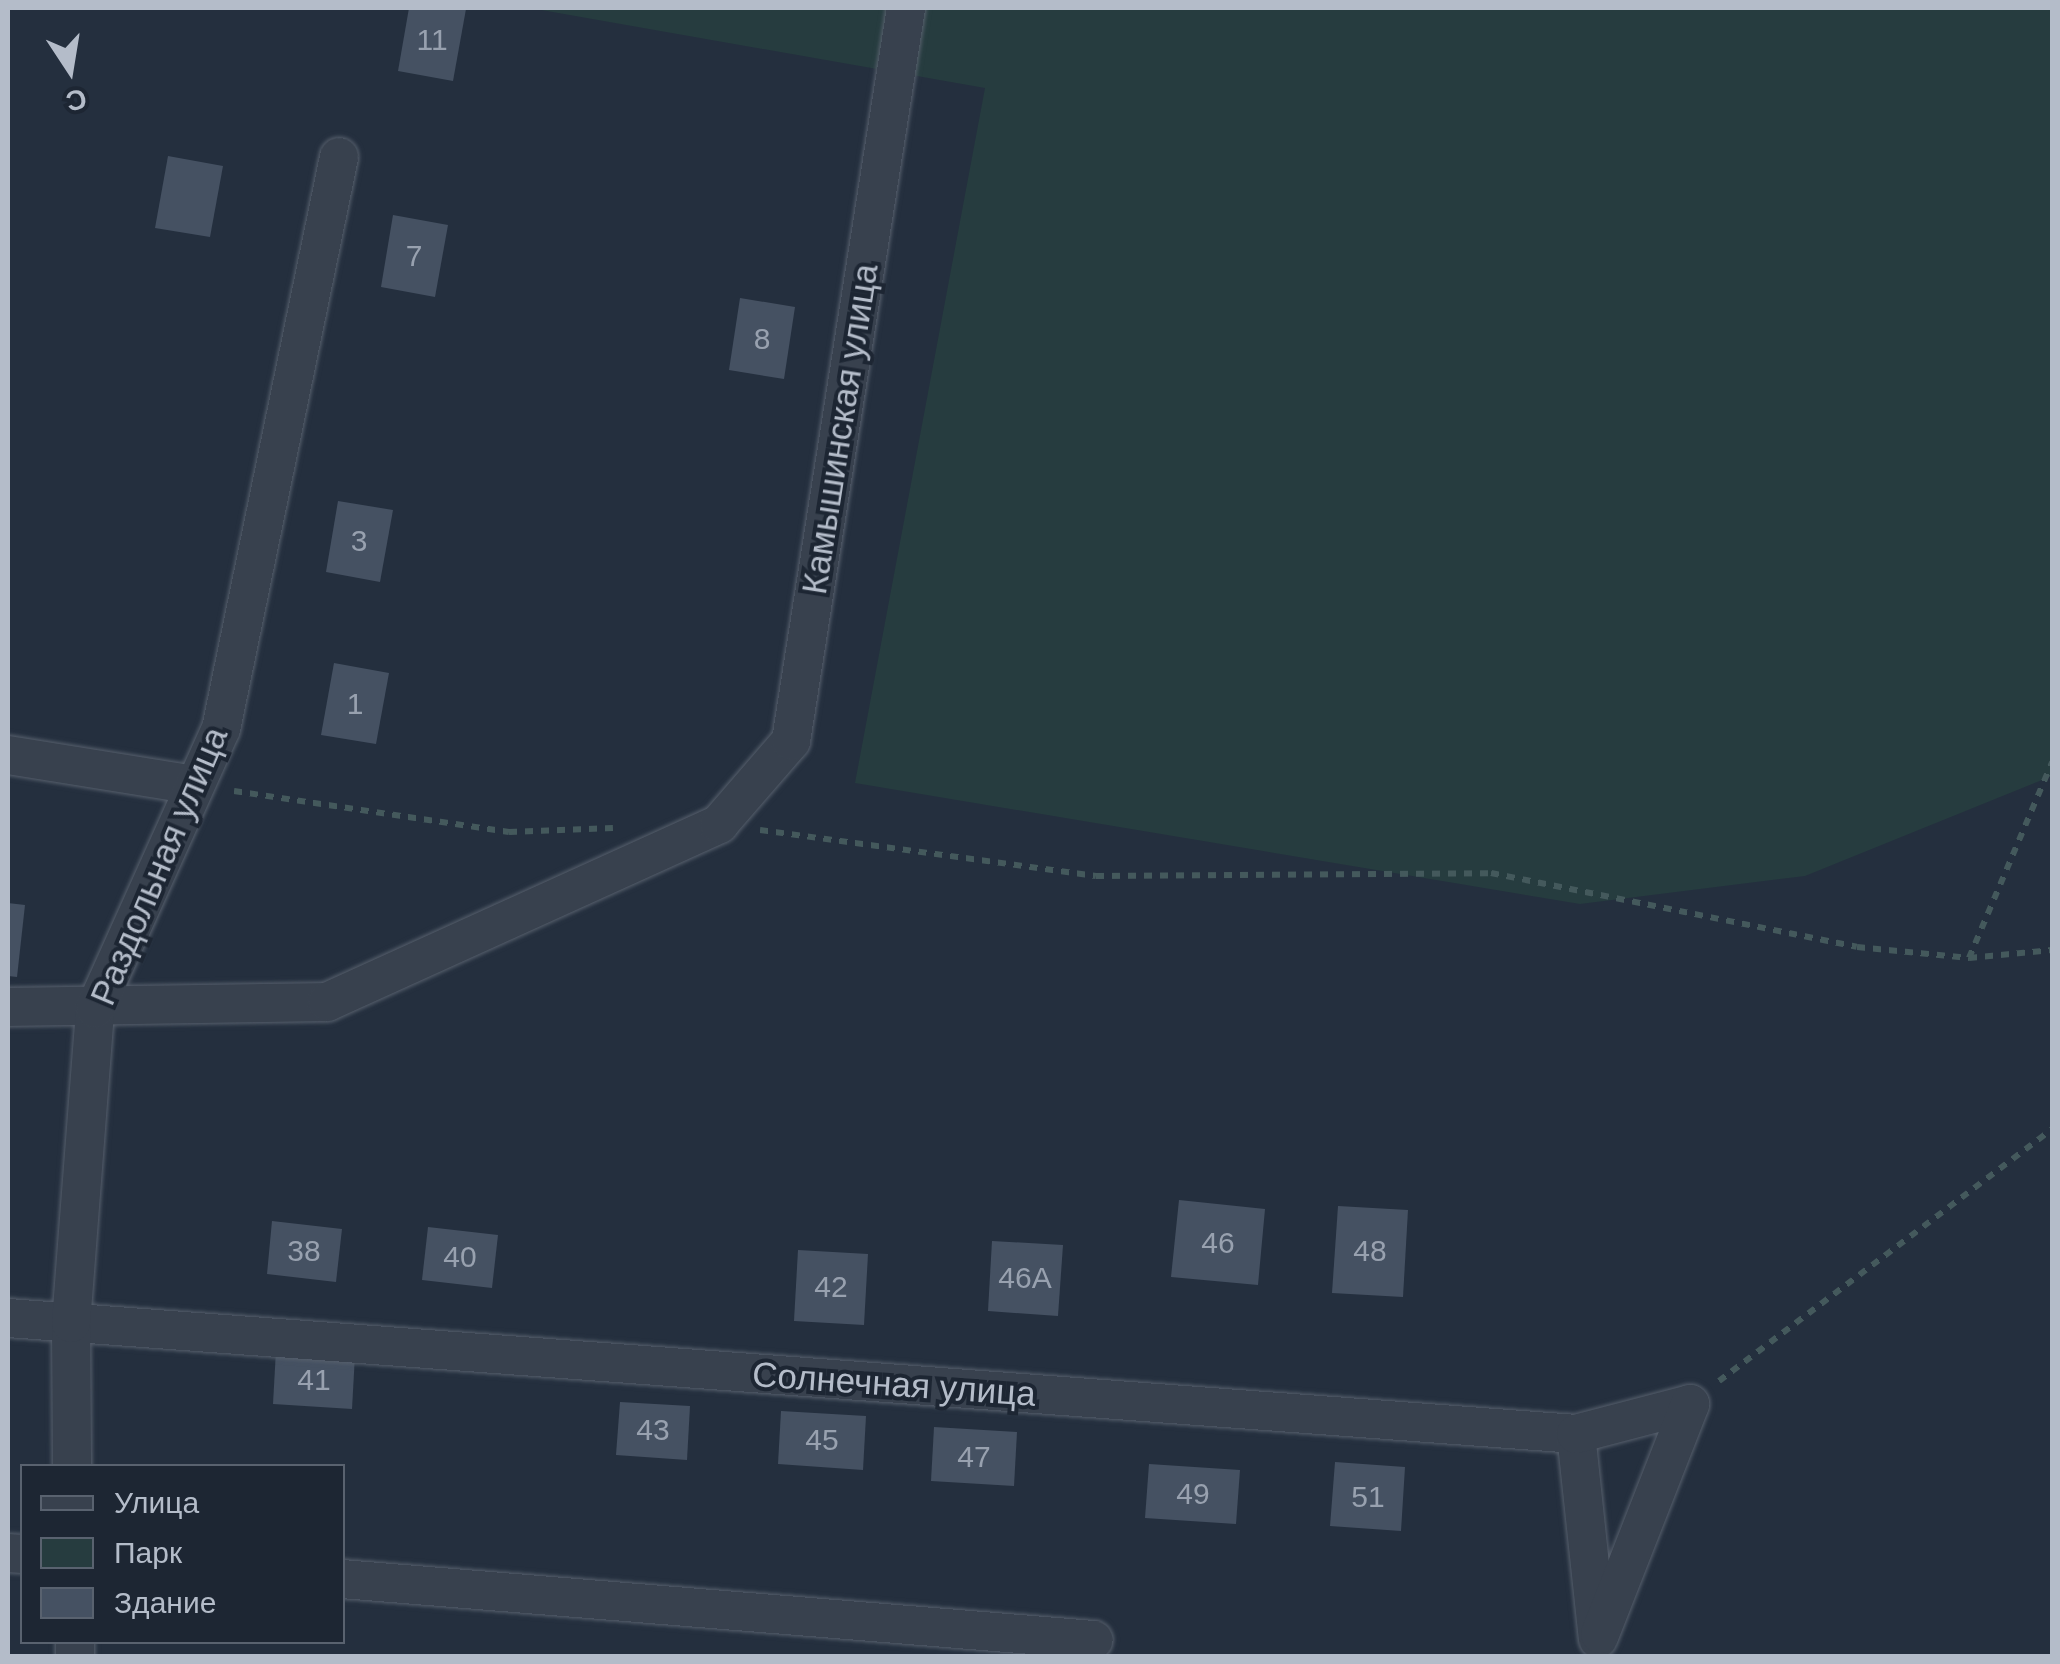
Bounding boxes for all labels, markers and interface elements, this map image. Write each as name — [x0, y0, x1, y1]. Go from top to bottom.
north arrow — [20, 20, 120, 120]
house number: 11 — [416, 22, 448, 58]
text: С — [63, 83, 89, 117]
house number: 7 — [406, 238, 422, 274]
street label: Камышинская улица — [793, 261, 887, 597]
house number: 8 — [754, 321, 770, 357]
house number: 3 — [351, 523, 367, 559]
house number: 1 — [347, 686, 363, 722]
street label: Раздольная улица — [81, 721, 237, 1011]
house number: 46 — [1201, 1225, 1235, 1261]
house number: 38 — [287, 1233, 321, 1269]
house number: 48 — [1353, 1233, 1387, 1269]
house number: 40 — [443, 1239, 477, 1275]
house number: 46А — [998, 1260, 1052, 1296]
house number: 42 — [814, 1269, 848, 1305]
street label: Солнечная улица — [751, 1353, 1037, 1415]
house number: 41 — [297, 1362, 331, 1398]
house number: 43 — [636, 1412, 670, 1448]
house number: 45 — [805, 1422, 839, 1458]
house number: 47 — [957, 1439, 991, 1475]
legend — [20, 1464, 345, 1644]
house number: 49 — [1176, 1476, 1210, 1512]
house number: 51 — [1351, 1479, 1385, 1515]
text: Улица — [114, 1486, 199, 1519]
text: Парк — [114, 1536, 182, 1569]
text: Здание — [114, 1586, 216, 1619]

